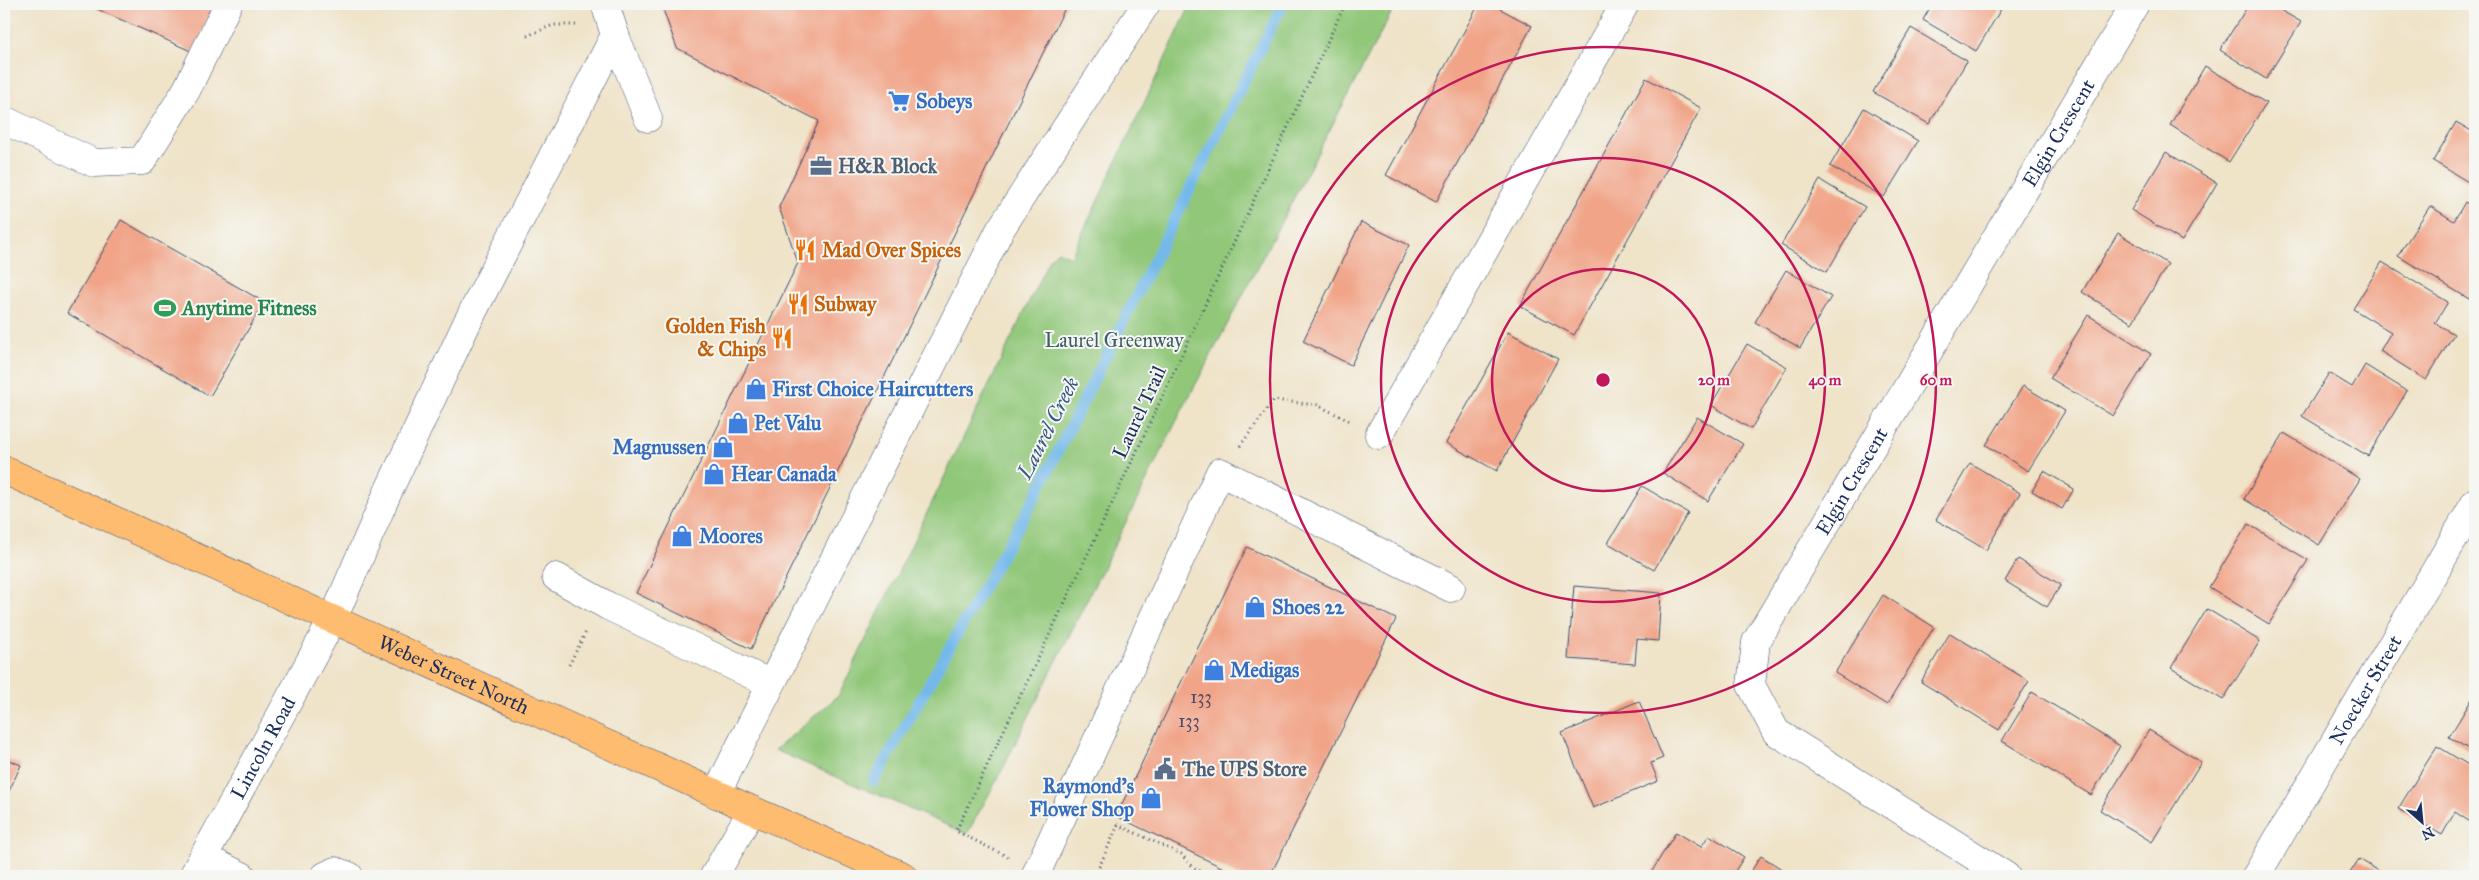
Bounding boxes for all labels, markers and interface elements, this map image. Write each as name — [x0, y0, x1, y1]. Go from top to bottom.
street label: Elgin Crescent — [2017, 75, 2100, 191]
supermarket icon: Sobeys — [886, 88, 912, 114]
place label: Sobeys — [916, 89, 973, 114]
office icon: H&R Block — [808, 153, 834, 179]
place label: H&R Block — [838, 154, 938, 178]
restaurant icon: Mad Over Spices — [792, 237, 818, 263]
place label: Mad Over Spices — [822, 238, 962, 263]
restaurant icon: Subway — [785, 291, 811, 317]
place label: Subway — [814, 292, 878, 317]
sports icon: Anytime Fitness — [152, 295, 178, 321]
place label: Anytime Fitness — [180, 296, 317, 321]
place label: Golden Fish & Chips — [665, 314, 767, 362]
restaurant icon: Golden Fish & Chips — [769, 325, 795, 351]
park label: Laurel Greenway — [1044, 328, 1184, 352]
street label: Laurel Trail — [1107, 361, 1171, 462]
centre of rings — [1594, 371, 1612, 389]
text: 20 m — [1698, 371, 1730, 389]
text: 40 m — [1809, 371, 1842, 390]
text: 60 m — [1920, 371, 1953, 389]
water label: Laurel Creek — [1011, 372, 1085, 484]
shop icon: First Choice Haircutters — [743, 376, 769, 402]
place label: First Choice Haircutters — [772, 377, 974, 401]
shop icon: Pet Valu — [725, 410, 751, 436]
place label: Pet Valu — [754, 411, 822, 435]
street label: Elgin Crescent — [1810, 423, 1893, 539]
shop icon: Magnussen — [710, 434, 736, 460]
place label: Magnussen — [613, 435, 706, 460]
shop icon: Hear Canada — [701, 461, 727, 487]
place label: Hear Canada — [731, 462, 837, 486]
shop icon: Moores — [669, 523, 695, 549]
place label: Moores — [699, 524, 763, 548]
shop icon: Shoes 22 — [1242, 594, 1268, 620]
place label: Shoes 22 — [1272, 595, 1346, 619]
street label: Weber Street North — [375, 630, 533, 719]
street label: Noecker Street — [2324, 631, 2407, 749]
shop icon: Medigas — [1201, 657, 1227, 683]
place label: Medigas — [1230, 658, 1300, 683]
house number: 133 — [1190, 686, 1212, 708]
street label: Lincoln Road — [225, 692, 300, 803]
house number: 133 — [1178, 710, 1200, 732]
public building icon: The UPS Store — [1152, 756, 1178, 782]
place label: The UPS Store — [1181, 757, 1308, 781]
place label: Raymond's Flower Shop — [1030, 774, 1135, 822]
shop icon: Raymond's Flower Shop — [1138, 785, 1164, 811]
north arrow — [2396, 798, 2446, 848]
text: N — [2418, 823, 2437, 843]

